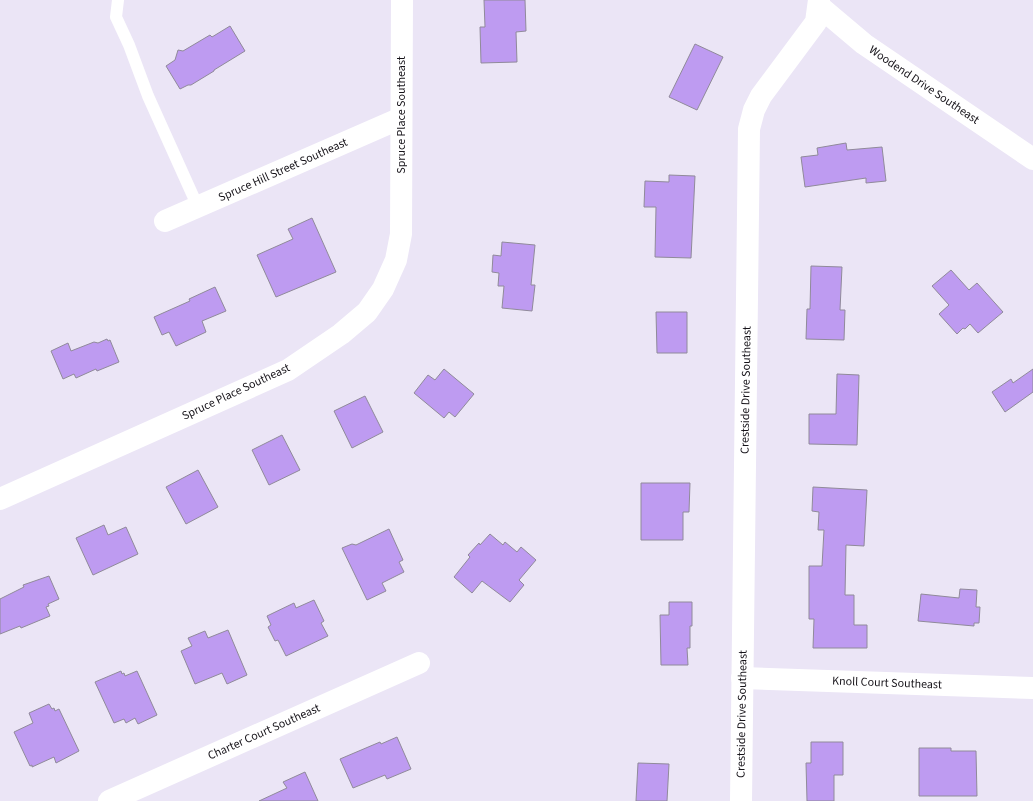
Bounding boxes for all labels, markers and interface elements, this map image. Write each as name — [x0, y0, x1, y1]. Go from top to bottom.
street label: Woodend Drive Southeast — [865, 42, 983, 128]
street label: Spruce Place Southeast — [393, 56, 410, 174]
street label: Spruce Hill Street Southeast — [216, 134, 350, 206]
street label: Crestside Drive Southeast — [736, 326, 756, 454]
street label: Spruce Place Southeast — [179, 359, 293, 425]
street label: Crestside Drive Southeast — [732, 650, 752, 778]
street label: Knoll Court Southeast — [832, 673, 942, 693]
street label: Charter Court Southeast — [205, 700, 323, 764]

